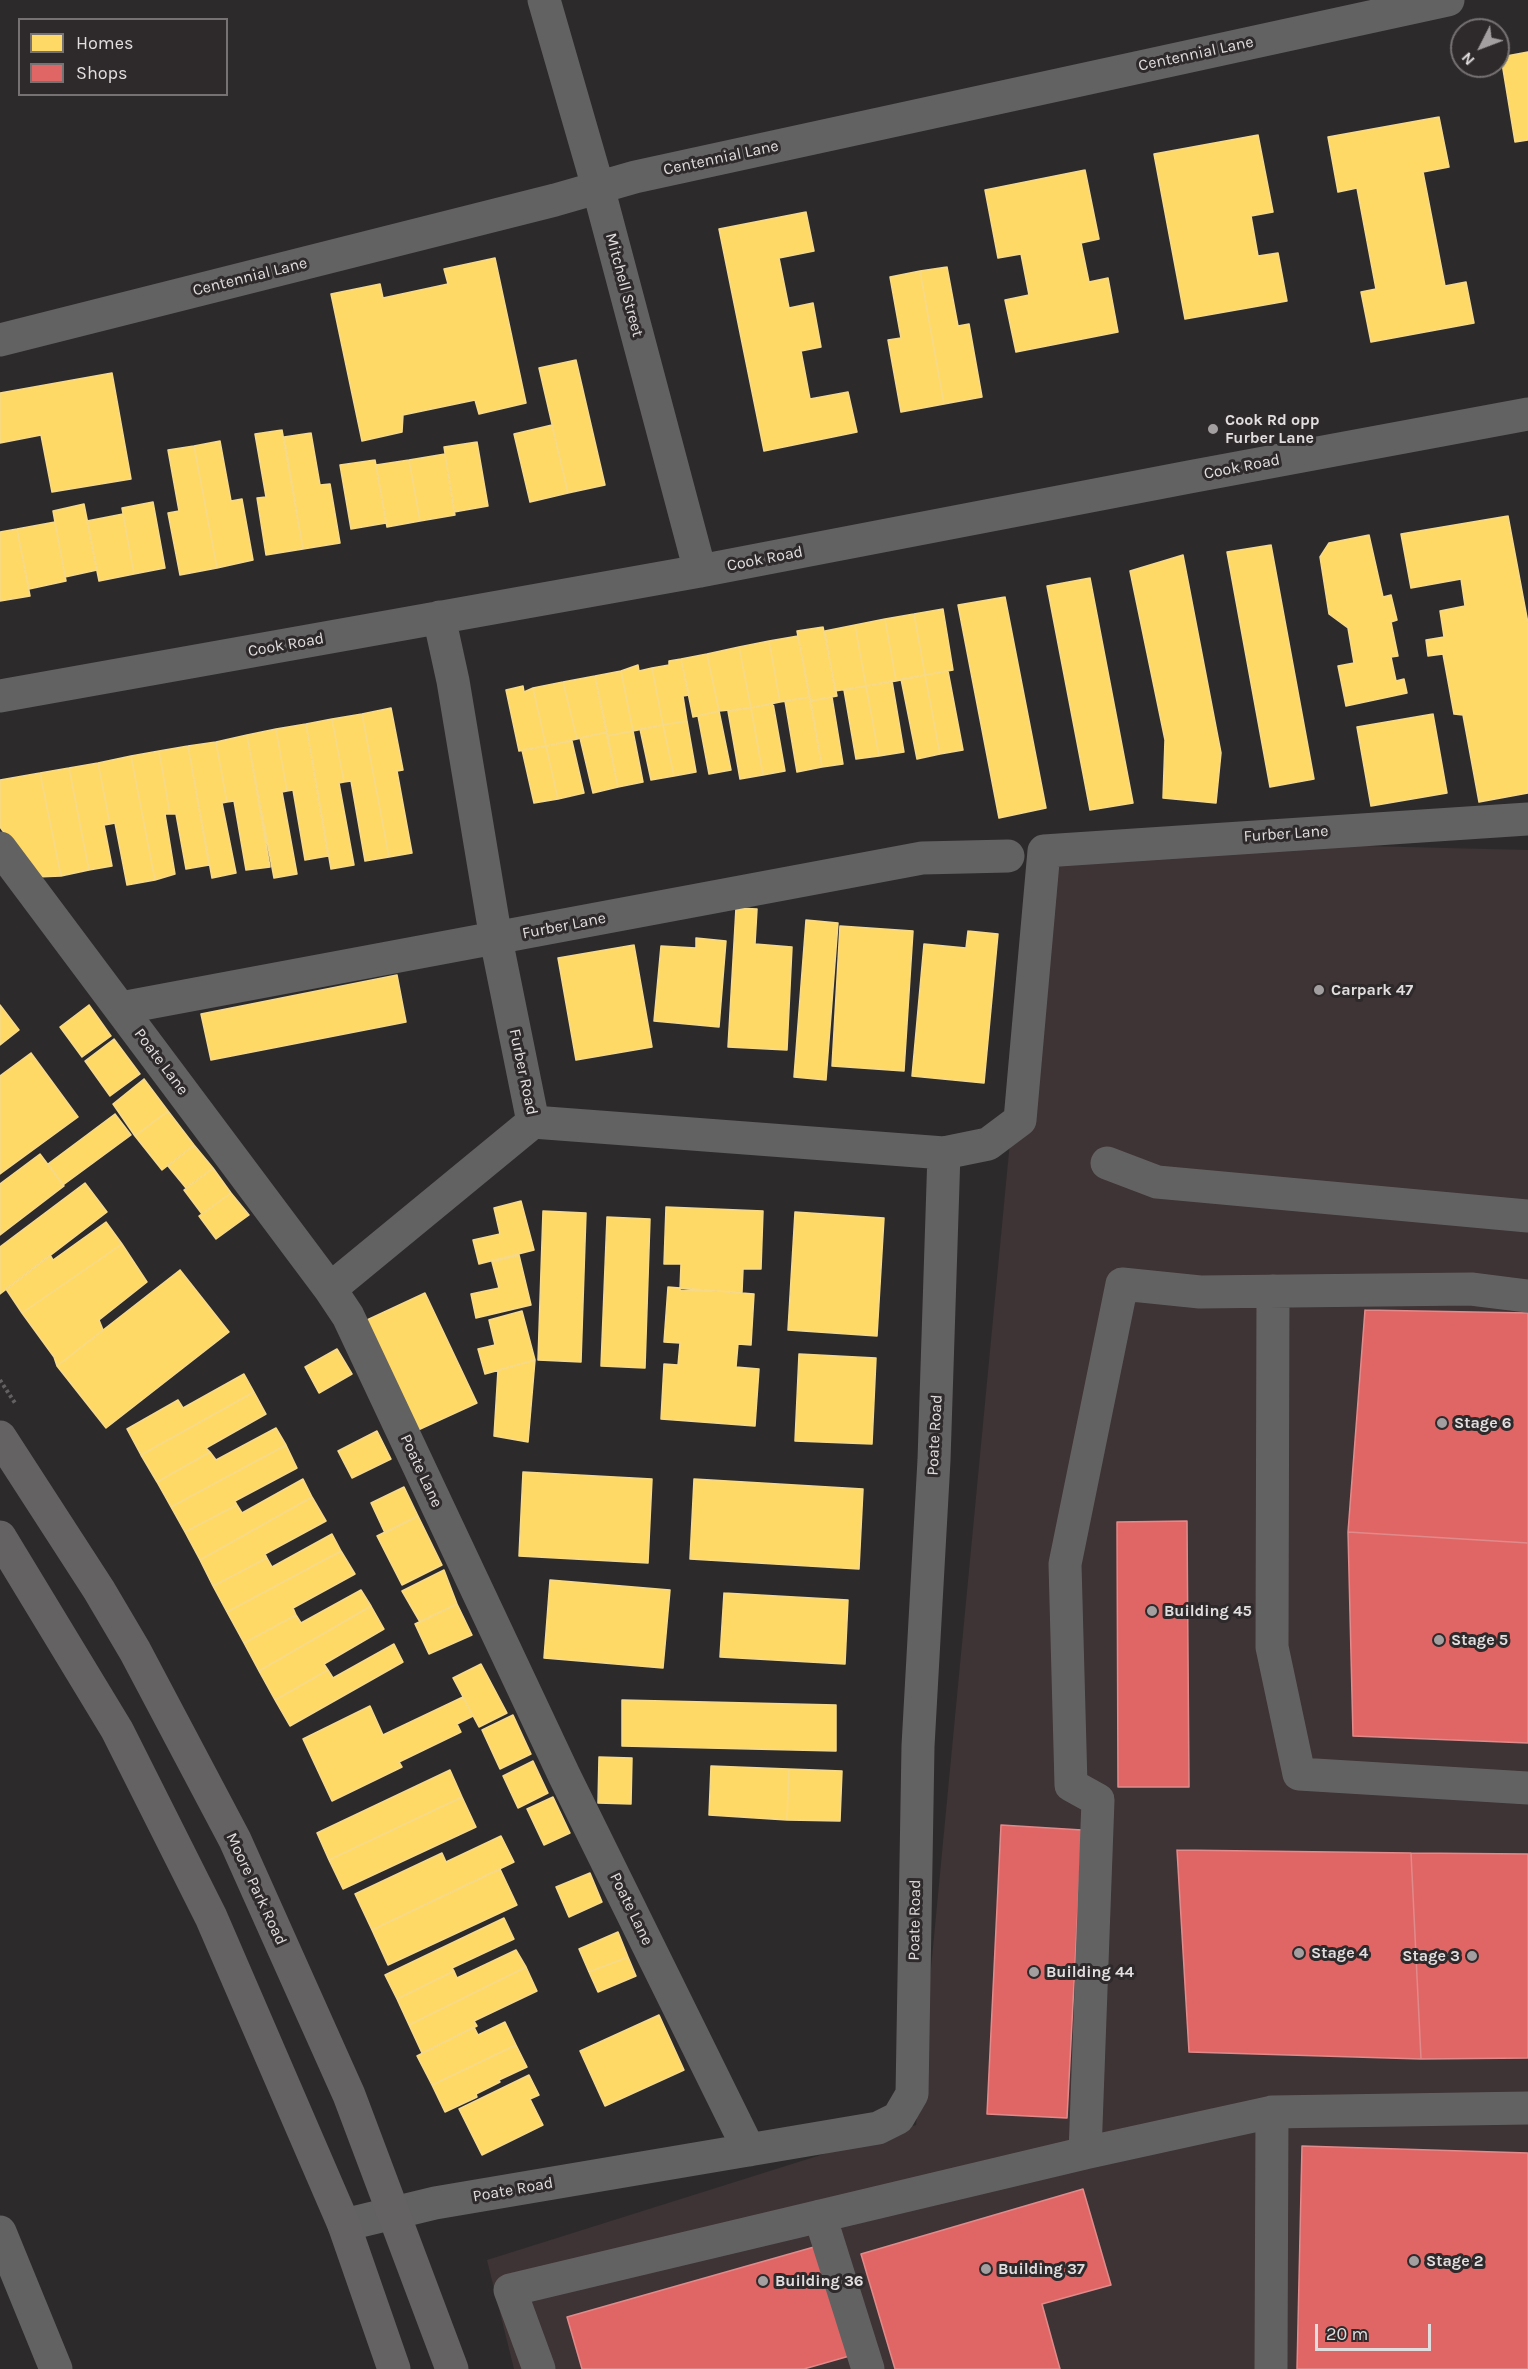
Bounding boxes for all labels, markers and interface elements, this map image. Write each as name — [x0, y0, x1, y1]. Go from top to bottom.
legend — [18, 18, 228, 96]
north arrow — [1450, 18, 1510, 78]
text: Homes — [76, 32, 133, 54]
street label: Centennial Lane — [1137, 32, 1255, 76]
text: N — [1457, 48, 1479, 70]
text: Shops — [76, 62, 128, 84]
street label: Centennial Lane — [662, 136, 780, 180]
street label: Mitchell Street — [601, 231, 647, 339]
street label: Centennial Lane — [191, 254, 309, 300]
place label: Cook Rd opp Furber Lane — [1225, 410, 1320, 448]
marker: Cook Rd opp Furber Lane — [1206, 422, 1220, 436]
street label: Cook Road — [1202, 450, 1282, 484]
street label: Cook Road — [725, 542, 805, 576]
street label: Cook Road — [246, 629, 326, 661]
street label: Furber Lane — [1243, 821, 1329, 847]
street label: Furber Lane — [520, 908, 608, 944]
place label: Carpark 47 — [1331, 980, 1413, 1000]
marker: Carpark 47 — [1312, 983, 1326, 997]
street label: Poate Lane — [130, 1025, 192, 1099]
street label: Furber Road — [505, 1027, 541, 1117]
street label: Poate Road — [923, 1394, 947, 1476]
place label: Stage 6 — [1454, 1413, 1511, 1433]
marker: Stage 6 — [1435, 1416, 1449, 1430]
street label: Poate Lane — [396, 1431, 446, 1511]
place label: Building 45 — [1164, 1601, 1252, 1621]
marker: Building 45 — [1145, 1604, 1159, 1618]
place label: Stage 5 — [1451, 1630, 1508, 1650]
marker: Stage 5 — [1432, 1633, 1446, 1647]
street label: Moore Park Road — [222, 1830, 290, 1948]
street label: Poate Lane — [605, 1869, 657, 1949]
street label: Poate Road — [905, 1879, 925, 1961]
place label: Stage 4 — [1311, 1943, 1368, 1963]
marker: Stage 4 — [1292, 1946, 1306, 1960]
place label: Stage 3 — [1402, 1946, 1460, 1966]
marker: Stage 3 — [1465, 1949, 1479, 1963]
place label: Building 44 — [1046, 1962, 1134, 1982]
marker: Building 44 — [1027, 1965, 1041, 1979]
street label: Poate Road — [471, 2173, 555, 2207]
place label: Stage 2 — [1426, 2251, 1483, 2271]
marker: Stage 2 — [1407, 2254, 1421, 2268]
place label: Building 37 — [998, 2259, 1085, 2279]
marker: Building 37 — [979, 2262, 993, 2276]
place label: Building 36 — [775, 2271, 864, 2291]
marker: Building 36 — [756, 2274, 770, 2288]
scale bar — [1318, 2312, 1434, 2350]
text: 20 m — [1326, 2323, 1368, 2345]

